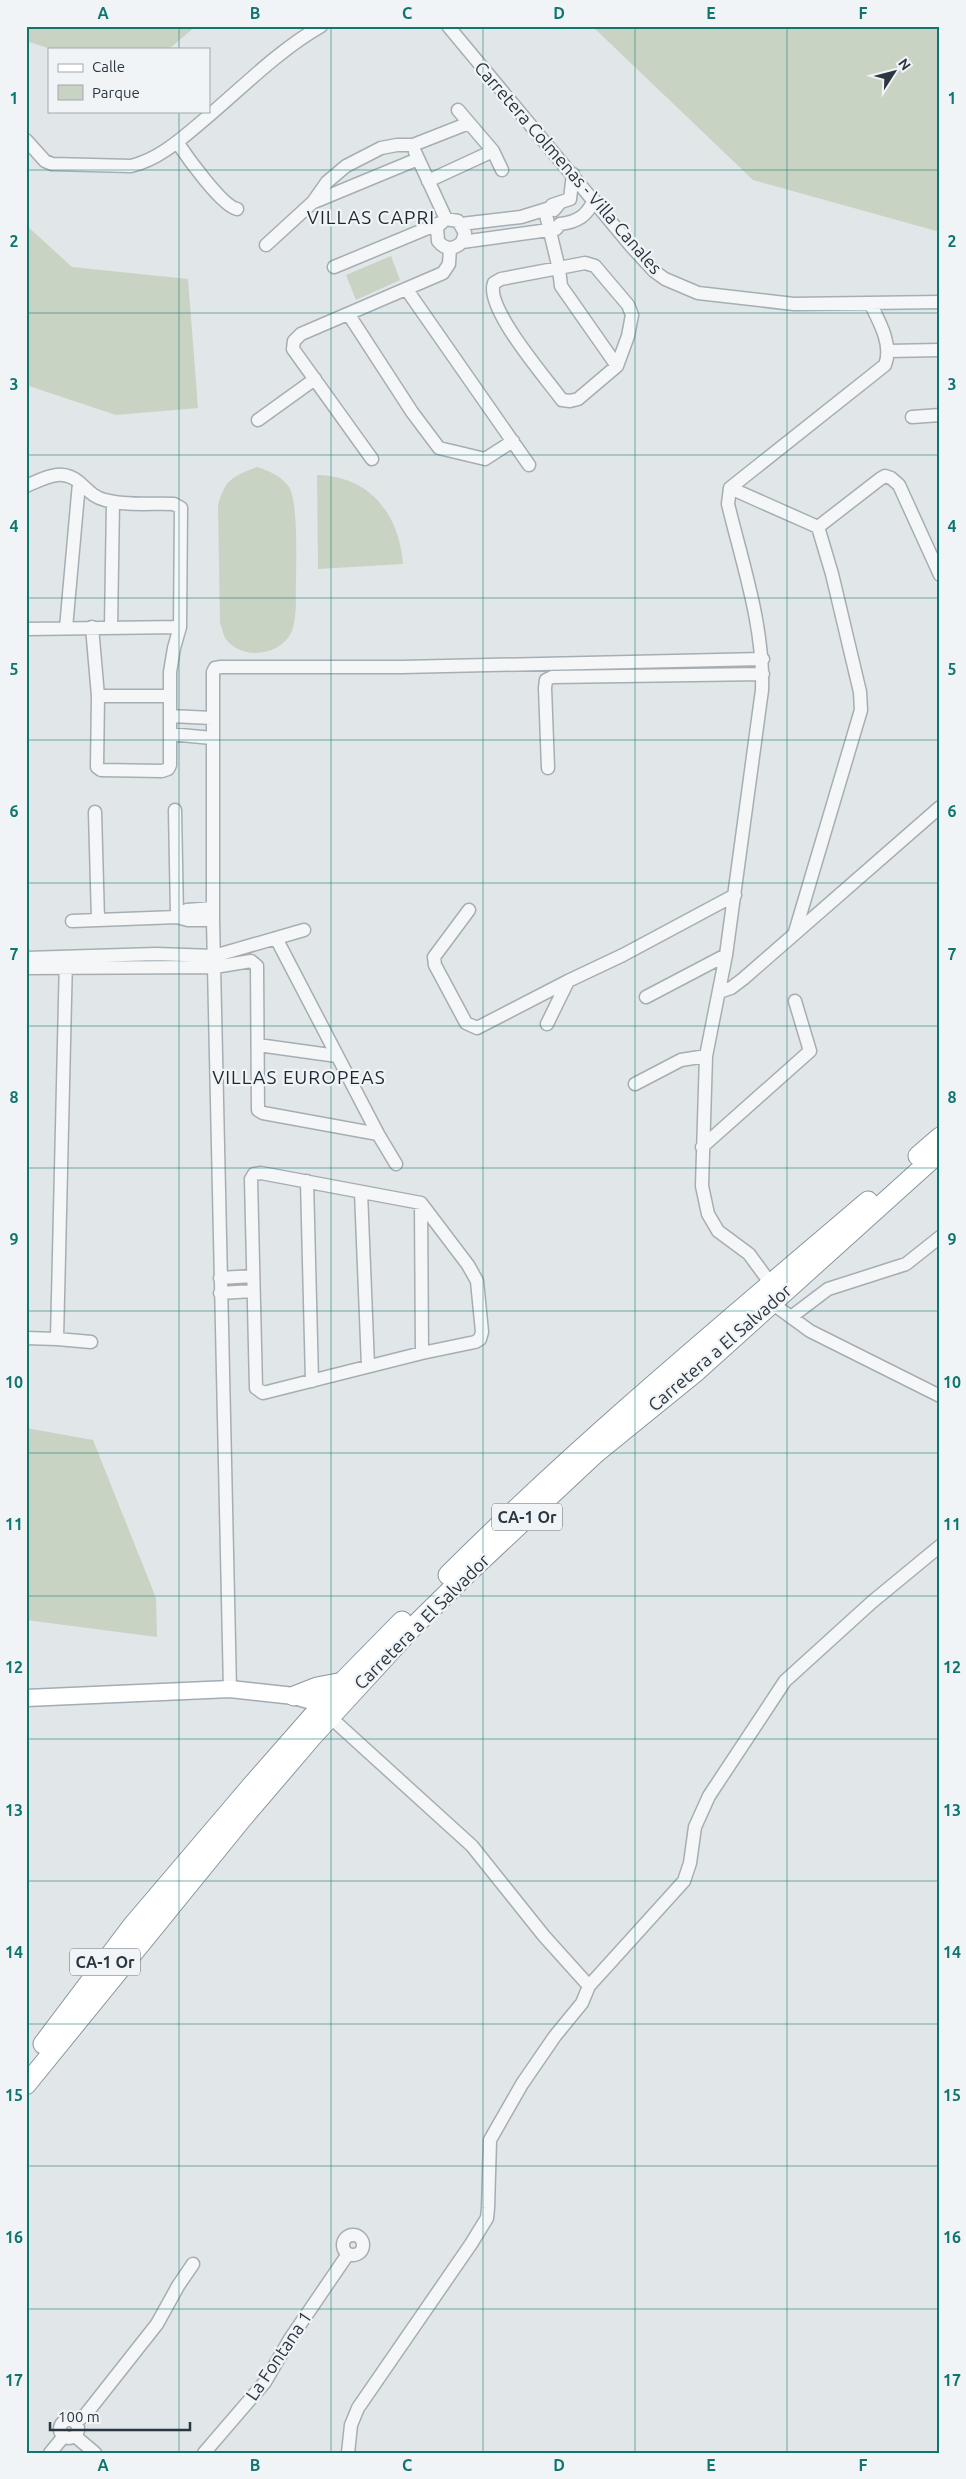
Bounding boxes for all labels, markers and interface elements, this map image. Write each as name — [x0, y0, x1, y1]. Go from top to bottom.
text: A — [97, 4, 109, 22]
text: B — [250, 4, 260, 22]
text: C — [402, 4, 412, 22]
text: D — [553, 4, 565, 22]
text: E — [706, 4, 716, 22]
text: F — [859, 4, 868, 22]
legend — [48, 48, 210, 112]
north arrow — [868, 48, 918, 98]
text: N — [895, 55, 914, 73]
street label: Carretera Colmenas - Villa Canales — [471, 57, 667, 278]
text: Calle — [92, 58, 125, 75]
text: Parque — [92, 84, 140, 101]
text: 1 — [9, 89, 19, 107]
text: 1 — [947, 89, 957, 107]
district label: VILLAS CAPRI — [307, 206, 435, 228]
text: 2 — [9, 232, 19, 250]
text: 2 — [947, 232, 957, 250]
text: 3 — [9, 375, 19, 393]
text: 3 — [947, 375, 957, 393]
text: 4 — [9, 517, 19, 535]
text: 4 — [947, 517, 957, 535]
text: 5 — [9, 660, 19, 678]
text: 5 — [947, 660, 957, 678]
text: 6 — [9, 802, 19, 820]
text: 6 — [947, 802, 957, 820]
text: 7 — [9, 945, 19, 963]
text: 7 — [947, 945, 957, 963]
district label: VILLAS EUROPEAS — [212, 1066, 386, 1088]
text: 8 — [9, 1088, 19, 1106]
text: 8 — [947, 1088, 957, 1106]
text: 9 — [9, 1230, 19, 1248]
text: 9 — [947, 1230, 957, 1248]
street label: Carretera a El Salvador — [644, 1280, 795, 1415]
text: 10 — [5, 1373, 23, 1391]
text: 10 — [943, 1373, 961, 1391]
road number: CA-1 Or — [492, 1504, 562, 1530]
text: 11 — [5, 1515, 23, 1533]
text: 11 — [943, 1515, 961, 1533]
street label: Carretera a El Salvador — [350, 1550, 493, 1693]
text: 12 — [5, 1658, 23, 1676]
text: 12 — [943, 1658, 961, 1676]
text: 13 — [5, 1801, 23, 1819]
text: 13 — [943, 1801, 961, 1819]
text: 14 — [5, 1943, 23, 1961]
text: 14 — [943, 1943, 961, 1961]
road number: CA-1 Or — [70, 1948, 140, 1975]
text: 15 — [5, 2086, 23, 2104]
text: 15 — [943, 2086, 961, 2104]
text: 16 — [5, 2228, 23, 2246]
text: 16 — [943, 2228, 961, 2246]
street label: La Fontana 1 — [241, 2307, 315, 2404]
text: 17 — [5, 2371, 23, 2389]
text: 17 — [943, 2371, 961, 2389]
scale bar — [50, 2399, 190, 2431]
text: 100 m — [58, 2408, 100, 2425]
text: A — [97, 2456, 109, 2474]
text: B — [250, 2456, 260, 2474]
text: C — [402, 2456, 412, 2474]
text: D — [553, 2456, 565, 2474]
text: E — [706, 2456, 716, 2474]
text: F — [859, 2456, 868, 2474]

